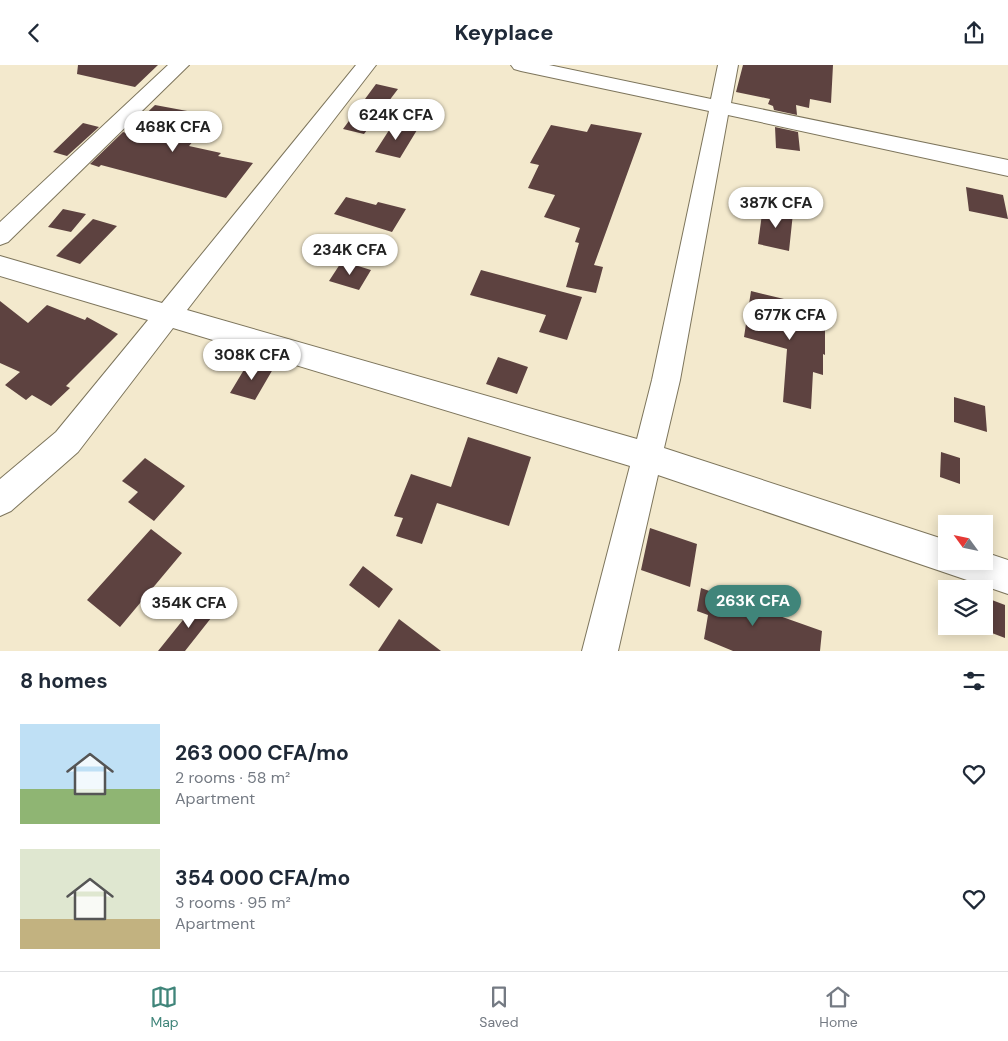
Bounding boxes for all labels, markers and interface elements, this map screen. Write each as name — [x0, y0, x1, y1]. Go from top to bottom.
text: Keyplace — [454, 18, 554, 47]
icon: back — [20, 19, 48, 47]
icon: share — [960, 19, 988, 47]
pin: 624K CFA — [344, 99, 448, 141]
text: 624K CFA — [359, 104, 433, 125]
pin: 468K CFA — [121, 111, 225, 153]
text: 468K CFA — [135, 116, 211, 137]
pin: 387K CFA — [724, 186, 828, 229]
text: 387K CFA — [739, 192, 813, 213]
pin: 234K CFA — [298, 233, 402, 276]
text: 234K CFA — [313, 239, 387, 260]
pin: 677K CFA — [738, 299, 842, 341]
text: 677K CFA — [754, 304, 826, 325]
pin: 308K CFA — [200, 339, 304, 381]
text: 308K CFA — [214, 344, 290, 365]
north arrow — [938, 515, 992, 570]
map controls — [938, 515, 993, 635]
button: layers — [938, 580, 993, 635]
pin: 263K CFA — [701, 585, 805, 627]
pin: 354K CFA — [137, 587, 241, 629]
text: 263K CFA — [716, 590, 790, 611]
text: 354K CFA — [151, 592, 227, 613]
text: 8 homes — [20, 667, 108, 695]
icon: filters — [960, 667, 988, 695]
text: 263 000 CFA/mo — [175, 739, 349, 767]
icon: home — [60, 744, 120, 804]
icon: heart — [960, 760, 988, 788]
text: 2 rooms · 58 m² — [175, 767, 290, 788]
text: Apartment — [175, 788, 255, 809]
text: 354 000 CFA/mo — [175, 864, 350, 892]
icon: home — [60, 869, 120, 929]
icon: heart — [960, 885, 988, 913]
text: 3 rooms · 95 m² — [175, 892, 291, 913]
text: Apartment — [175, 913, 255, 934]
tab: Map — [150, 983, 179, 1031]
tab: Saved — [479, 983, 519, 1031]
tab: Home — [819, 983, 858, 1031]

